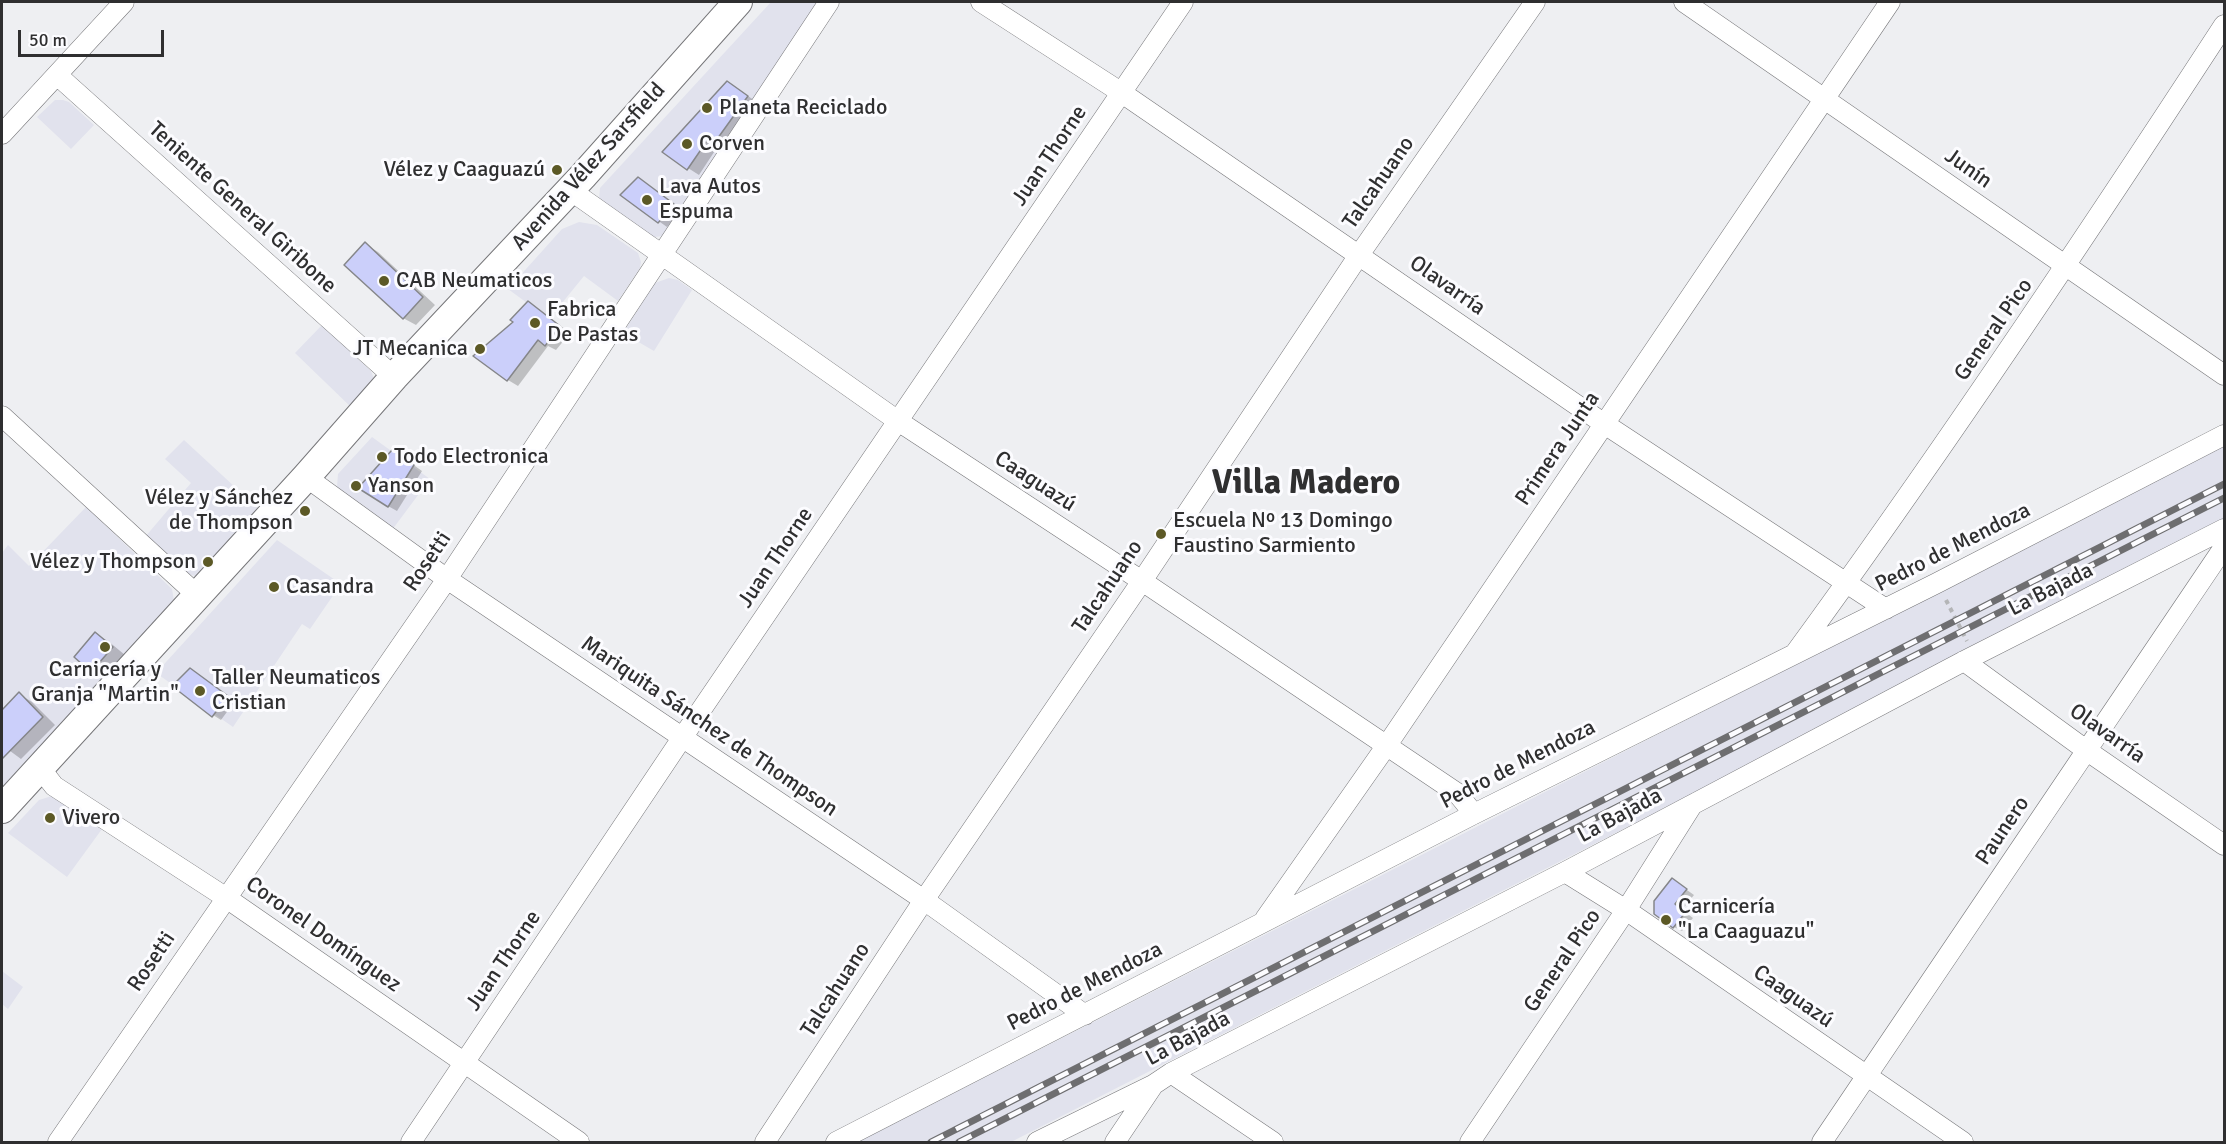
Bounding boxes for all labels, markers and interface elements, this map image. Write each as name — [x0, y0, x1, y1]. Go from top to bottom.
scale bar — [21, 18, 166, 56]
text: 50 m — [29, 29, 67, 51]
street label: Avenida Vélez Sarsfield — [507, 78, 671, 256]
place label: Planeta Reciclado — [719, 95, 887, 121]
marker: Planeta Reciclado — [700, 101, 714, 115]
street label: Juan Thorne — [1007, 101, 1093, 211]
street label: Teniente General Giribone — [143, 117, 341, 299]
place label: Corven — [699, 131, 765, 157]
street label: Talcahuano — [1338, 132, 1420, 234]
marker: Corven — [680, 137, 694, 151]
street label: Junín — [1939, 143, 1997, 195]
place label: Vélez y Caaguazú — [383, 157, 545, 183]
marker: Vélez y Caaguazú — [550, 163, 564, 177]
place label: Lava Autos Espuma — [659, 174, 761, 226]
marker: Lava Autos Espuma — [640, 193, 654, 207]
street label: Olavarría — [1404, 250, 1490, 322]
place label: CAB Neumaticos — [396, 268, 552, 294]
marker: CAB Neumaticos — [377, 274, 391, 288]
street label: General Pico — [1949, 274, 2039, 386]
place label: Fabrica De Pastas — [547, 297, 638, 348]
marker: Fabrica De Pastas — [528, 316, 542, 330]
place label: JT Mecanica — [353, 336, 468, 362]
marker: JT Mecanica — [473, 342, 487, 356]
street label: Primera Junta — [1510, 387, 1606, 511]
place label: Todo Electronica — [394, 444, 549, 470]
street label: Caaguazú — [989, 446, 1081, 518]
marker: Todo Electronica — [375, 450, 389, 464]
district label: Villa Madero — [1212, 464, 1400, 504]
place label: Yanson — [368, 473, 434, 499]
marker: Yanson — [349, 479, 363, 493]
place label: Vélez y Sánchez de Thompson — [145, 485, 293, 536]
street label: Pedro de Mendoza — [1871, 498, 2035, 598]
street label: Juan Thorne — [733, 503, 819, 613]
marker: Vélez y Sánchez de Thompson — [298, 504, 312, 518]
place label: Escuela Nº 13 Domingo Faustino Sarmiento — [1173, 508, 1393, 560]
street label: Rosetti — [398, 527, 458, 597]
marker: Escuela Nº 13 Domingo Faustino Sarmiento — [1154, 527, 1168, 541]
street label: Talcahuano — [1067, 535, 1149, 639]
place label: Vélez y Thompson — [30, 549, 196, 575]
marker: Vélez y Thompson — [201, 555, 215, 569]
street label: La Bajada — [2004, 557, 2098, 623]
place label: Casandra — [286, 574, 374, 600]
marker: Casandra — [267, 580, 281, 594]
street label: Mariquita Sánchez de Thompson — [576, 631, 842, 823]
marker: Carnicería y Granja "Martin" — [98, 640, 112, 654]
place label: Carnicería y Granja "Martin" — [31, 657, 179, 708]
place label: Taller Neumaticos Cristian — [212, 665, 380, 716]
marker: Taller Neumaticos Cristian — [193, 684, 207, 698]
street label: Olavarría — [2064, 698, 2150, 770]
street label: Pedro de Mendoza — [1436, 715, 1600, 815]
street label: La Bajada — [1573, 783, 1667, 849]
street label: Paunero — [1970, 792, 2036, 870]
place label: Vivero — [62, 805, 120, 831]
marker: Vivero — [43, 811, 57, 825]
street label: Coronel Domínguez — [240, 872, 406, 998]
place label: Carnicería "La Caaguazu" — [1678, 894, 1814, 945]
street label: General Pico — [1519, 904, 1607, 1018]
street label: Juan Thorne — [461, 906, 547, 1016]
marker: Carnicería "La Caaguazu" — [1659, 913, 1673, 927]
street label: Rosetti — [122, 927, 182, 997]
street label: Pedro de Mendoza — [1003, 937, 1167, 1037]
street label: Talcahuano — [796, 938, 876, 1042]
street label: Caaguazú — [1748, 960, 1838, 1034]
street label: La Bajada — [1141, 1006, 1235, 1072]

